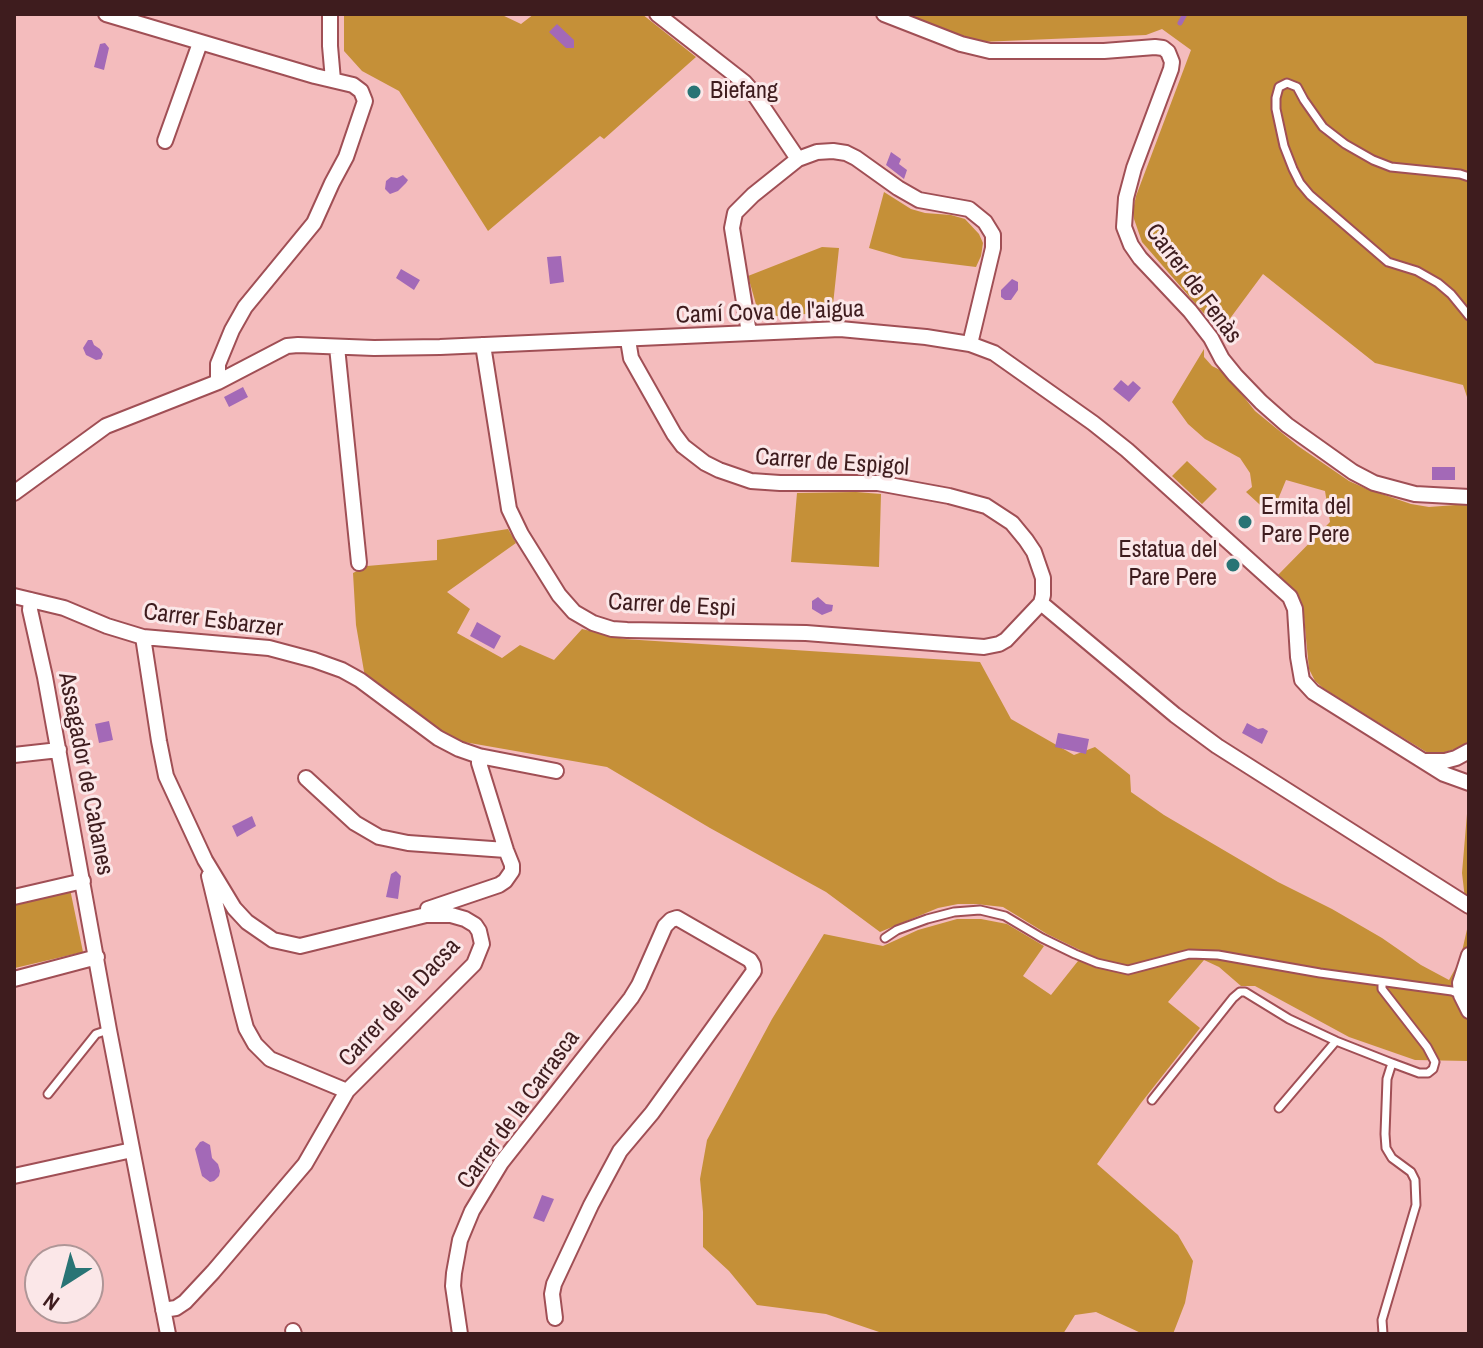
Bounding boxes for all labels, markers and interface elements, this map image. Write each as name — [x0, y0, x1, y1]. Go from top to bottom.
place label: Biefang — [710, 78, 778, 106]
marker: Biefang — [685, 83, 703, 101]
street label: Carrer de Fenàs — [1139, 219, 1247, 349]
street label: Camí Cova de l'aigua — [675, 295, 865, 331]
street label: Carrer de Espigol — [754, 443, 910, 483]
place label: Ermita del Pare Pere — [1261, 494, 1351, 550]
marker: Ermita del Pare Pere — [1236, 513, 1254, 531]
place label: Estatua del Pare Pere — [1119, 537, 1217, 593]
marker: Estatua del Pare Pere — [1224, 556, 1242, 574]
street label: Carrer de Espi — [607, 588, 737, 624]
street label: Carrer Esbarzer — [142, 598, 284, 644]
street label: Assagador de Cabanes — [51, 670, 119, 878]
street label: Carrer de la Dacsa — [333, 933, 467, 1073]
street label: Carrer de la Carrasca — [452, 1025, 586, 1195]
north arrow — [24, 1244, 104, 1324]
text: N — [37, 1286, 65, 1318]

